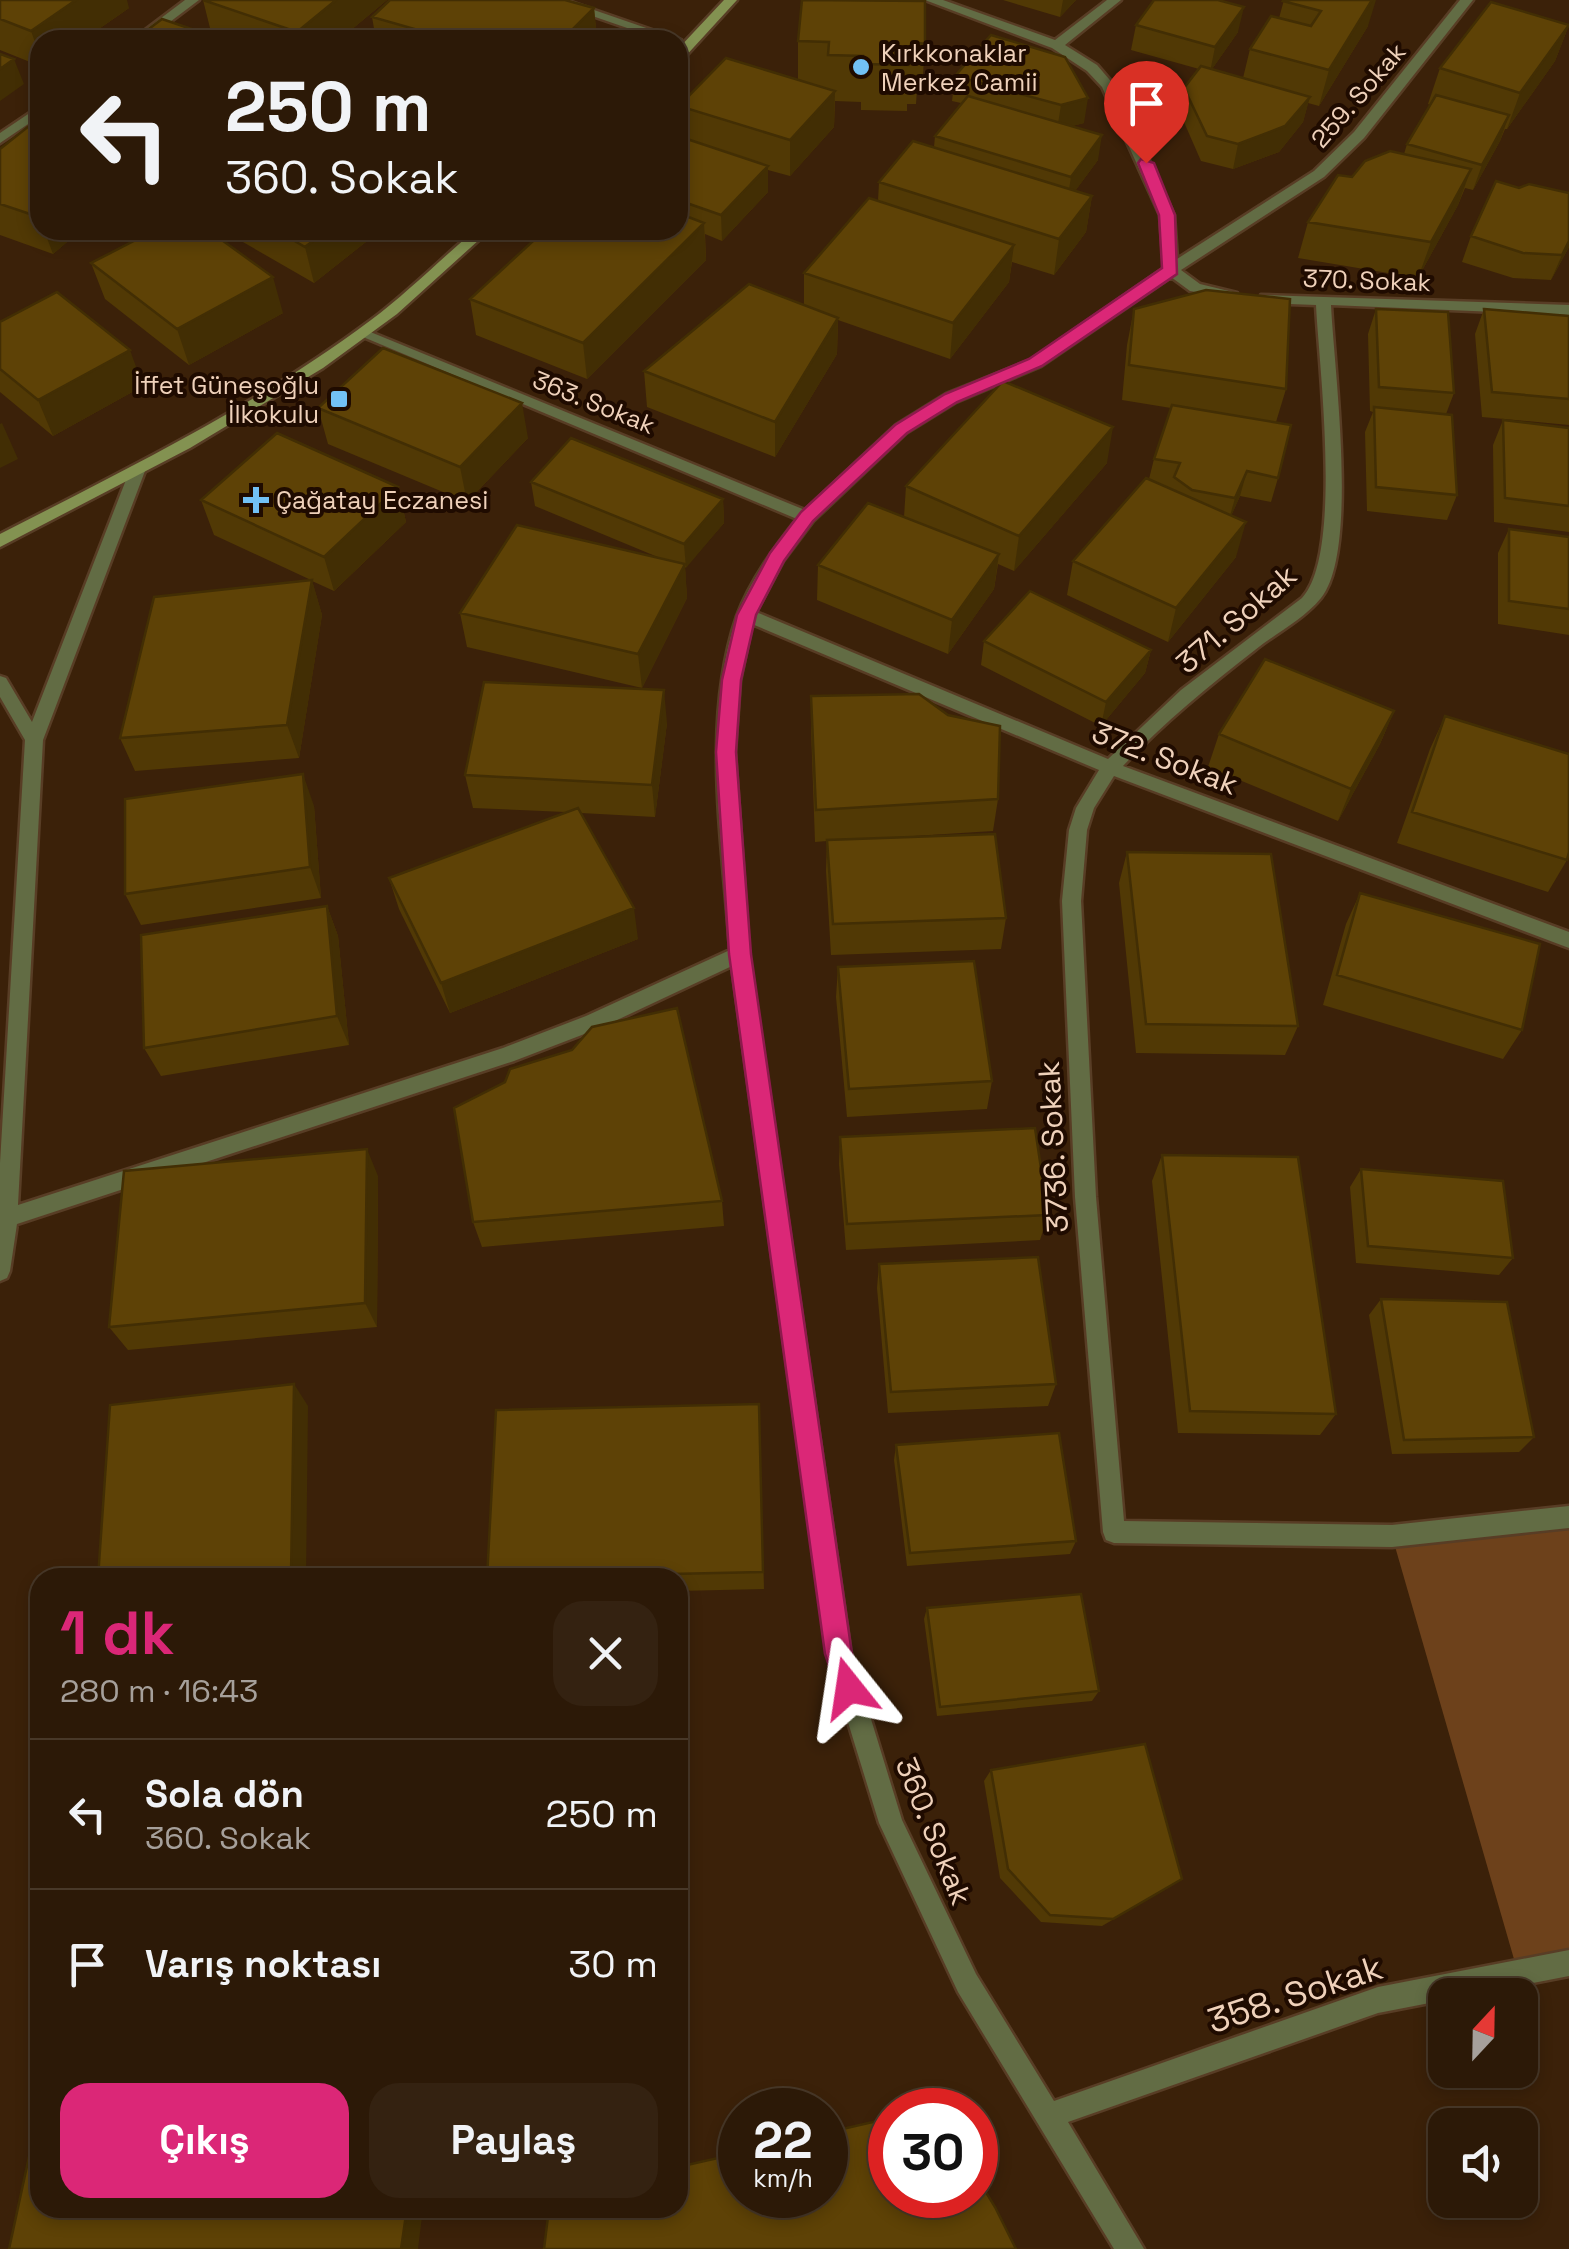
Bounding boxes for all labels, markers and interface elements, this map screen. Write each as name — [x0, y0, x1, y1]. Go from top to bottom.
street label: 259. Sokak — [1304, 36, 1412, 154]
place label: Kırkkonaklar Merkez Camii — [881, 37, 1038, 98]
marker: Kırkkonaklar Merkez Camii — [850, 56, 872, 78]
pin — [1104, 61, 1189, 164]
text: 250 m — [225, 62, 432, 151]
icon: left — [60, 70, 190, 200]
icon: arrive — [1119, 76, 1174, 131]
text: 360. Sokak — [225, 149, 458, 206]
street label: 370. Sokak — [1302, 262, 1432, 298]
street label: 363. Sokak — [528, 363, 660, 441]
place label: İffet Güneşoğlu İlkokulu — [134, 369, 319, 430]
marker: İffet Güneşoğlu İlkokulu — [328, 388, 350, 410]
place label: Çağatay Eczanesi — [276, 484, 488, 516]
marker: Çağatay Eczanesi — [245, 489, 267, 511]
street label: 371. Sokak — [1167, 556, 1305, 682]
street label: 372. Sokak — [1086, 712, 1244, 804]
street label: 3736. Sokak — [1029, 1060, 1077, 1234]
text: 1 dk — [60, 1595, 174, 1672]
button: close — [553, 1601, 658, 1706]
position arrow — [797, 1636, 901, 1740]
text: 280 m · 16:43 — [60, 1671, 258, 1711]
street label: 360. Sokak — [887, 1752, 981, 1910]
text: Sola dön — [145, 1770, 304, 1818]
icon: left — [60, 1787, 115, 1842]
text: 250 m — [546, 1790, 658, 1838]
text: 360. Sokak — [145, 1818, 311, 1858]
icon: arrive — [60, 1937, 115, 1992]
text: Varış noktası — [145, 1940, 381, 1988]
text: 30 m — [568, 1940, 658, 1988]
street label: 358. Sokak — [1202, 1945, 1388, 2043]
north arrow — [1428, 1978, 1538, 2088]
map controls — [1428, 1978, 1538, 2218]
button: Çıkış — [60, 2083, 349, 2198]
button: Paylaş — [369, 2083, 658, 2198]
speed limit sign: 30 — [868, 2088, 998, 2218]
button: sound — [1428, 2108, 1538, 2218]
text: 22 — [753, 2109, 813, 2173]
text: km/h — [753, 2162, 813, 2194]

